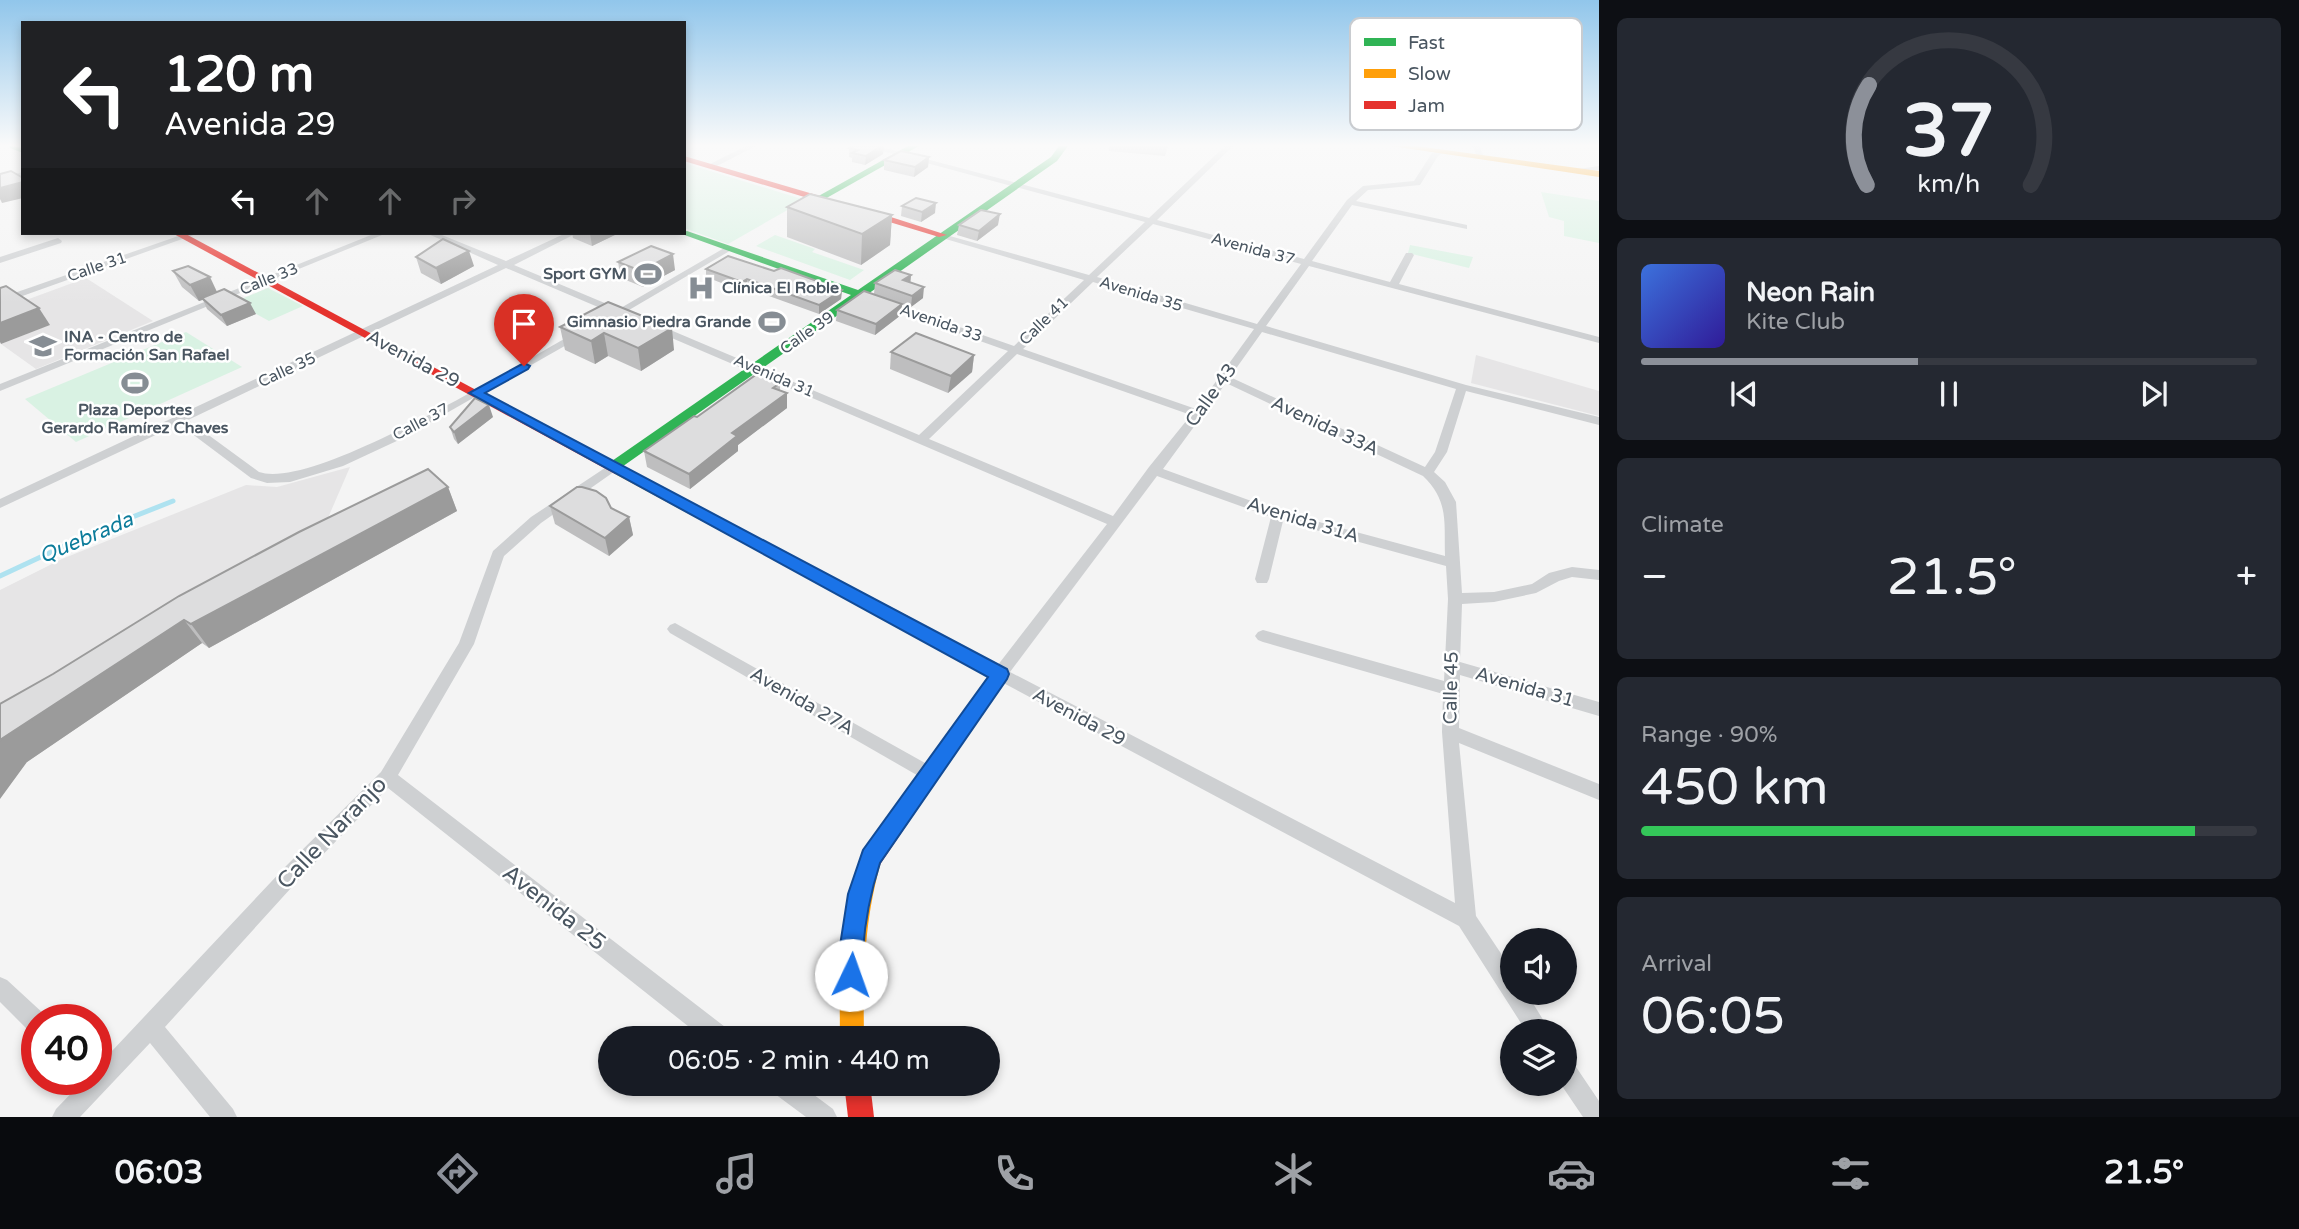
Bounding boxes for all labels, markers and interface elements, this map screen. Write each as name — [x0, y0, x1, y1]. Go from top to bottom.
legend — [1350, 18, 1582, 130]
text: Fast — [1408, 32, 1445, 54]
text: 120 m — [164, 46, 314, 105]
icon: left — [49, 49, 140, 140]
text: Slow — [1408, 63, 1451, 85]
text: 37 — [1903, 88, 1995, 176]
text: Jam — [1408, 95, 1445, 117]
text: Avenida 29 — [164, 106, 336, 144]
text: km/h — [1918, 169, 1980, 199]
icon: left — [225, 182, 263, 220]
icon: ahead — [298, 182, 336, 220]
icon: ahead — [371, 182, 409, 220]
icon: right — [444, 182, 482, 220]
street label: Avenida 37 — [1209, 228, 1297, 270]
street label: Calle 31 — [65, 248, 129, 286]
street label: Calle 33 — [237, 258, 301, 300]
sports icon: Sport GYM — [633, 259, 663, 289]
place label: Sport GYM — [543, 264, 627, 284]
street label: Avenida 35 — [1097, 272, 1185, 316]
hospital icon: Clínica El Roble — [686, 273, 716, 303]
text: Neon Rain — [1746, 277, 1875, 308]
place label: Clínica El Roble — [722, 278, 839, 298]
street label: Calle 41 — [1015, 292, 1073, 350]
pin — [494, 294, 554, 366]
street label: Avenida 33 — [897, 300, 985, 346]
icon: arrive — [505, 305, 543, 343]
sports icon: Gimnasio Piedra Grande — [757, 307, 787, 337]
street label: Calle 39 — [776, 307, 838, 359]
text: Kite Club — [1746, 308, 1845, 336]
place label: Gimnasio Piedra Grande — [567, 312, 751, 332]
street label: Avenida 29 — [363, 325, 463, 393]
place label: INA - Centro de Formación San Rafael — [64, 327, 230, 365]
school or university icon: INA - Centro de Formación San Rafael — [28, 331, 58, 361]
street label: Calle 35 — [255, 348, 319, 392]
street label: Avenida 31 — [731, 350, 817, 402]
street label: Calle 43 — [1181, 359, 1241, 431]
sports icon: Plaza Deportes Gerardo Ramírez Chaves — [120, 368, 150, 398]
icon: previous — [1725, 375, 1763, 413]
icon: pause — [1930, 375, 1968, 413]
icon: next — [2135, 375, 2173, 413]
street label: Avenida 33A — [1268, 391, 1382, 461]
street label: Calle 37 — [389, 399, 453, 445]
place label: Plaza Deportes Gerardo Ramírez Chaves — [41, 400, 229, 438]
street label: Avenida 31A — [1244, 493, 1362, 547]
water label: Quebrada — [35, 507, 138, 569]
text: Climate — [1641, 511, 1724, 539]
text: 21.5° — [1887, 546, 2017, 609]
text: − — [1641, 554, 1668, 600]
text: + — [2236, 554, 2257, 600]
street label: Calle 45 — [1439, 651, 1463, 725]
street label: Avenida 27A — [746, 662, 858, 740]
street label: Avenida 31 — [1473, 662, 1577, 712]
street label: Avenida 29 — [1029, 683, 1129, 751]
text: Range · 90% — [1641, 721, 1777, 749]
text: 450 km — [1641, 756, 1829, 819]
street label: Calle Naranjo — [271, 771, 393, 895]
street label: Avenida 25 — [497, 859, 611, 957]
map controls — [1500, 928, 1577, 1096]
button: sound — [1500, 928, 1577, 1005]
position arrow — [814, 938, 888, 1012]
text: Arrival — [1641, 950, 1712, 978]
text: 06:05 — [1641, 985, 1785, 1048]
speed limit sign: 40 — [21, 1004, 112, 1095]
button: layers — [1500, 1019, 1577, 1096]
text: 06:05 · 2 min · 440 m — [668, 1045, 930, 1076]
icon: directions — [433, 1149, 482, 1198]
icon: music — [712, 1149, 761, 1198]
icon: phone — [990, 1149, 1039, 1198]
icon: climate — [1269, 1149, 1318, 1198]
icon: car — [1547, 1149, 1596, 1198]
icon: filters — [1826, 1149, 1875, 1198]
text: 06:03 — [115, 1154, 203, 1192]
text: 21.5° — [2104, 1154, 2184, 1192]

